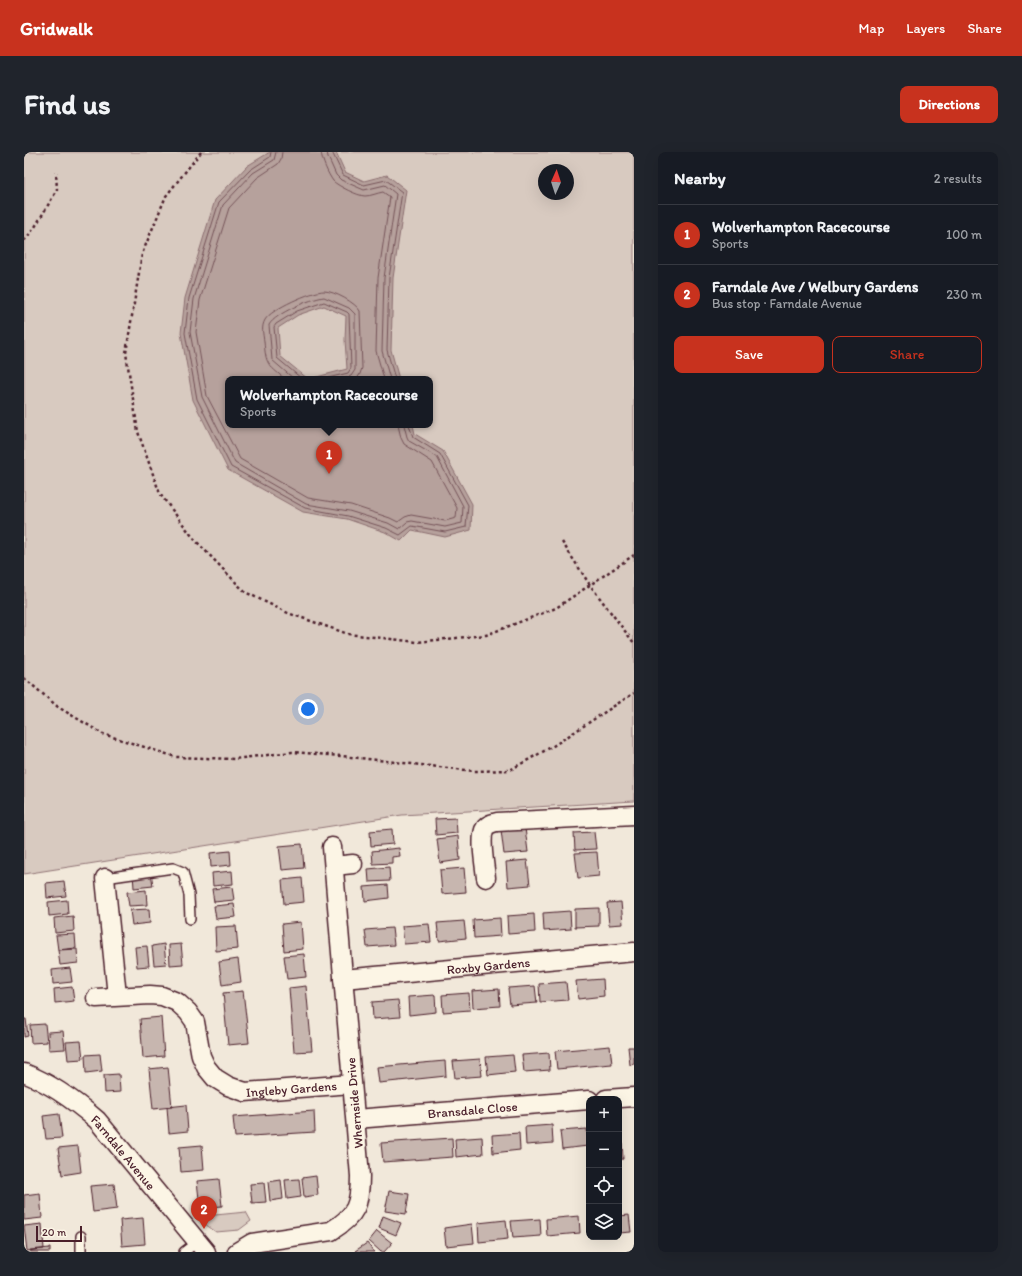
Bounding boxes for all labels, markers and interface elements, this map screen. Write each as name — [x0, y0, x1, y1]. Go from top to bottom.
text: Gridwalk — [20, 17, 93, 40]
text: Map — [859, 20, 884, 37]
text: Layers — [906, 20, 945, 37]
text: Share — [967, 20, 1002, 37]
button: Directions — [900, 86, 998, 123]
text: Find us — [24, 87, 111, 121]
north arrow — [538, 164, 574, 200]
text: Nearby — [674, 168, 726, 188]
text: 2 results — [934, 171, 982, 186]
text: Wolverhampton Racecourse — [712, 218, 890, 236]
text: 1 — [684, 227, 690, 242]
text: 100 m — [946, 227, 982, 242]
text: Sports — [712, 236, 748, 251]
text: Farndale Ave / Welbury Gardens — [712, 278, 918, 296]
text: 2 — [684, 287, 690, 302]
text: 230 m — [946, 287, 982, 302]
text: Bus stop · Farndale Avenue — [712, 296, 862, 311]
button: Save — [674, 336, 824, 373]
button: Share — [832, 336, 982, 373]
popup — [225, 376, 433, 428]
text: Wolverhampton Racecourse — [240, 386, 418, 404]
text: Sports — [240, 404, 276, 419]
pin: 1 — [316, 441, 342, 474]
your location — [298, 699, 318, 719]
street label: Roxby Gardens — [446, 955, 531, 977]
street label: Whernside Drive — [343, 1057, 366, 1149]
street label: Ingleby Gardens — [245, 1078, 338, 1100]
map controls — [586, 1096, 622, 1240]
button: + — [586, 1096, 622, 1132]
street label: Bransdale Close — [427, 1099, 518, 1121]
street label: Farndale Avenue — [88, 1112, 159, 1193]
button: − — [586, 1132, 622, 1168]
button: locate — [586, 1168, 622, 1204]
pin: 2 — [191, 1196, 217, 1229]
button: layers — [586, 1204, 622, 1240]
scale bar — [36, 1224, 82, 1243]
text: 20 m — [42, 1226, 66, 1239]

